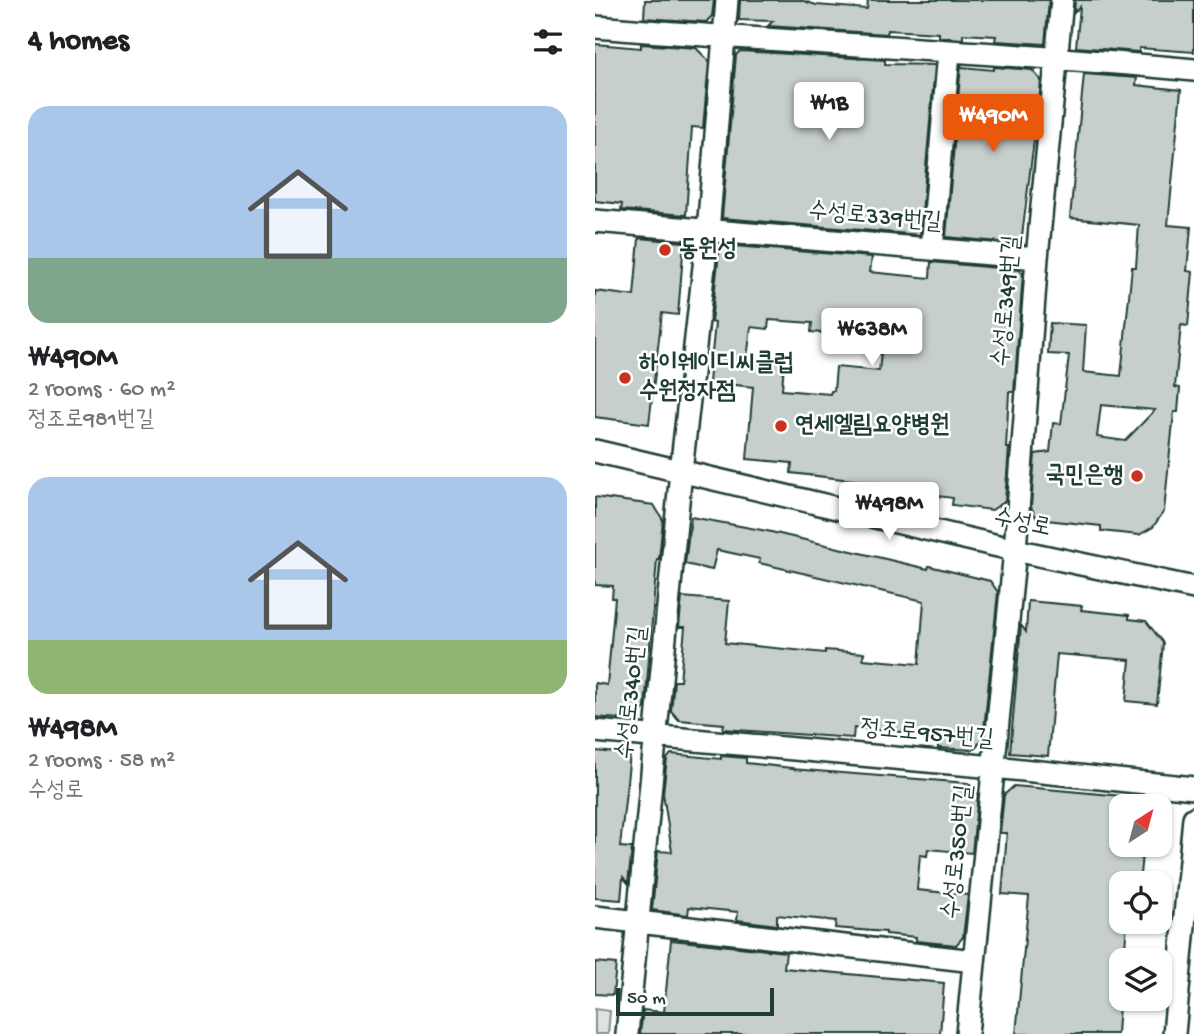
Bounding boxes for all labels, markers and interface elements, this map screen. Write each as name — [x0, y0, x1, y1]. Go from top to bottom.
icon: filters — [529, 23, 567, 61]
text: 4 homes — [28, 25, 129, 60]
pin: ₩1B — [795, 82, 863, 142]
text: ₩1B — [810, 91, 848, 118]
pin: ₩490M — [944, 94, 1042, 154]
text: ₩490M — [959, 103, 1027, 130]
icon: home — [235, 151, 361, 277]
street label: 수성로339번길 — [807, 198, 943, 238]
street label: 수성로349번길 — [988, 234, 1028, 368]
place label: 동원성 — [679, 236, 737, 265]
marker: 동원성 — [657, 242, 673, 258]
pin: ₩638M — [823, 308, 921, 368]
text: ₩638M — [837, 317, 907, 344]
text: ₩490M — [28, 342, 117, 377]
place label: 하이웨이디씨클럽 수원정자점 — [639, 350, 794, 407]
marker: 하이웨이디씨클럽 수원정자점 — [617, 370, 633, 386]
text: 2 rooms · 60 m² — [28, 377, 175, 404]
text: 정조로981번길 — [28, 407, 154, 434]
place label: 연세엘림요양병원 — [795, 412, 950, 441]
marker: 연세엘림요양병원 — [773, 418, 789, 434]
place label: 국민은행 — [1046, 462, 1123, 491]
marker: 국민은행 — [1129, 468, 1145, 484]
pin: ₩498M — [840, 482, 938, 542]
text: ₩498M — [855, 491, 923, 518]
street label: 수성로 — [991, 504, 1053, 544]
icon: home — [235, 522, 361, 648]
street label: 수성로340번길 — [612, 625, 654, 761]
text: ₩498M — [28, 713, 117, 748]
street label: 정조로957번길 — [859, 715, 995, 755]
text: 2 rooms · 58 m² — [28, 748, 175, 775]
text: 수성로 — [28, 778, 84, 805]
street label: 수성로350번길 — [938, 783, 980, 921]
north arrow — [1109, 794, 1173, 858]
map controls — [1109, 794, 1172, 1011]
button: locate — [1109, 871, 1172, 934]
button: layers — [1109, 948, 1172, 1011]
scale bar — [616, 985, 773, 1017]
text: 50 m — [627, 988, 666, 1011]

